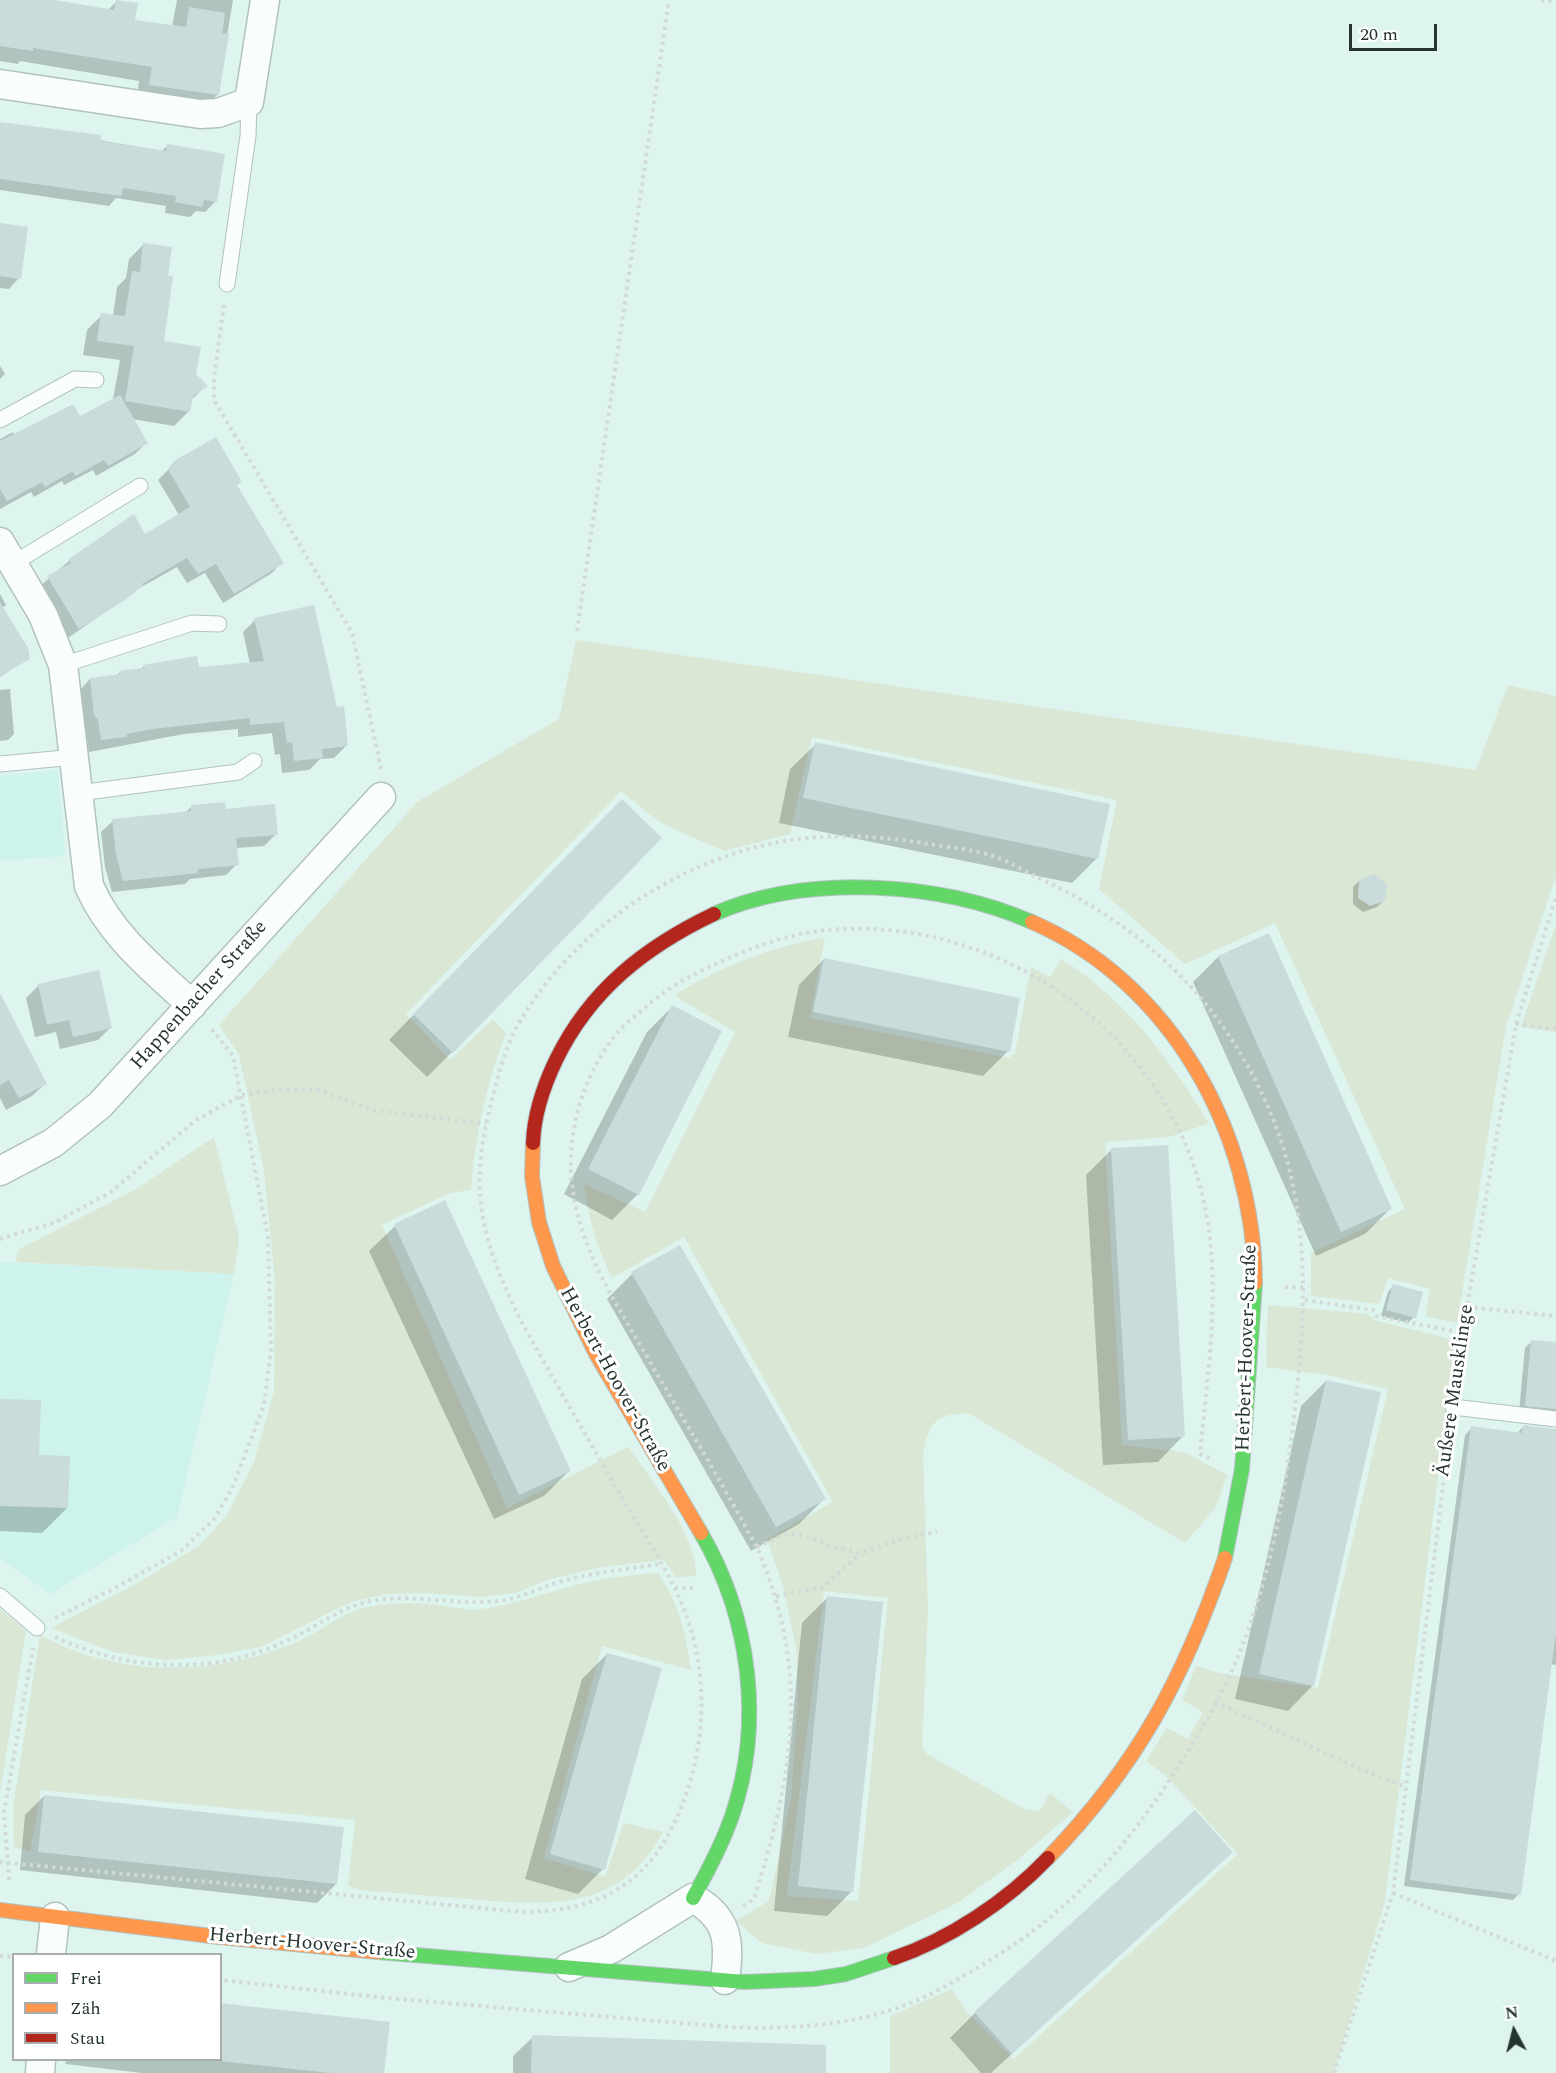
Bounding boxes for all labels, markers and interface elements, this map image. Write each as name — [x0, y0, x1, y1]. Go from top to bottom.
scale bar — [1352, 12, 1440, 50]
text: 20 m — [1360, 21, 1398, 48]
street label: Happenbacher Straße — [127, 916, 273, 1076]
street label: Herbert-Hoover-Straße — [1232, 1244, 1264, 1452]
street label: Herbert-Hoover-Straße — [553, 1284, 675, 1476]
street label: Äußere Mausklinge — [1432, 1303, 1480, 1479]
street label: Herbert-Hoover-Straße — [208, 1924, 416, 1966]
legend — [12, 1953, 222, 2061]
text: Frei — [70, 1965, 102, 1992]
text: Zäh — [70, 1995, 101, 2022]
text: N — [1504, 2000, 1520, 2026]
north arrow — [1484, 2001, 1544, 2061]
text: Stau — [70, 2025, 105, 2052]

